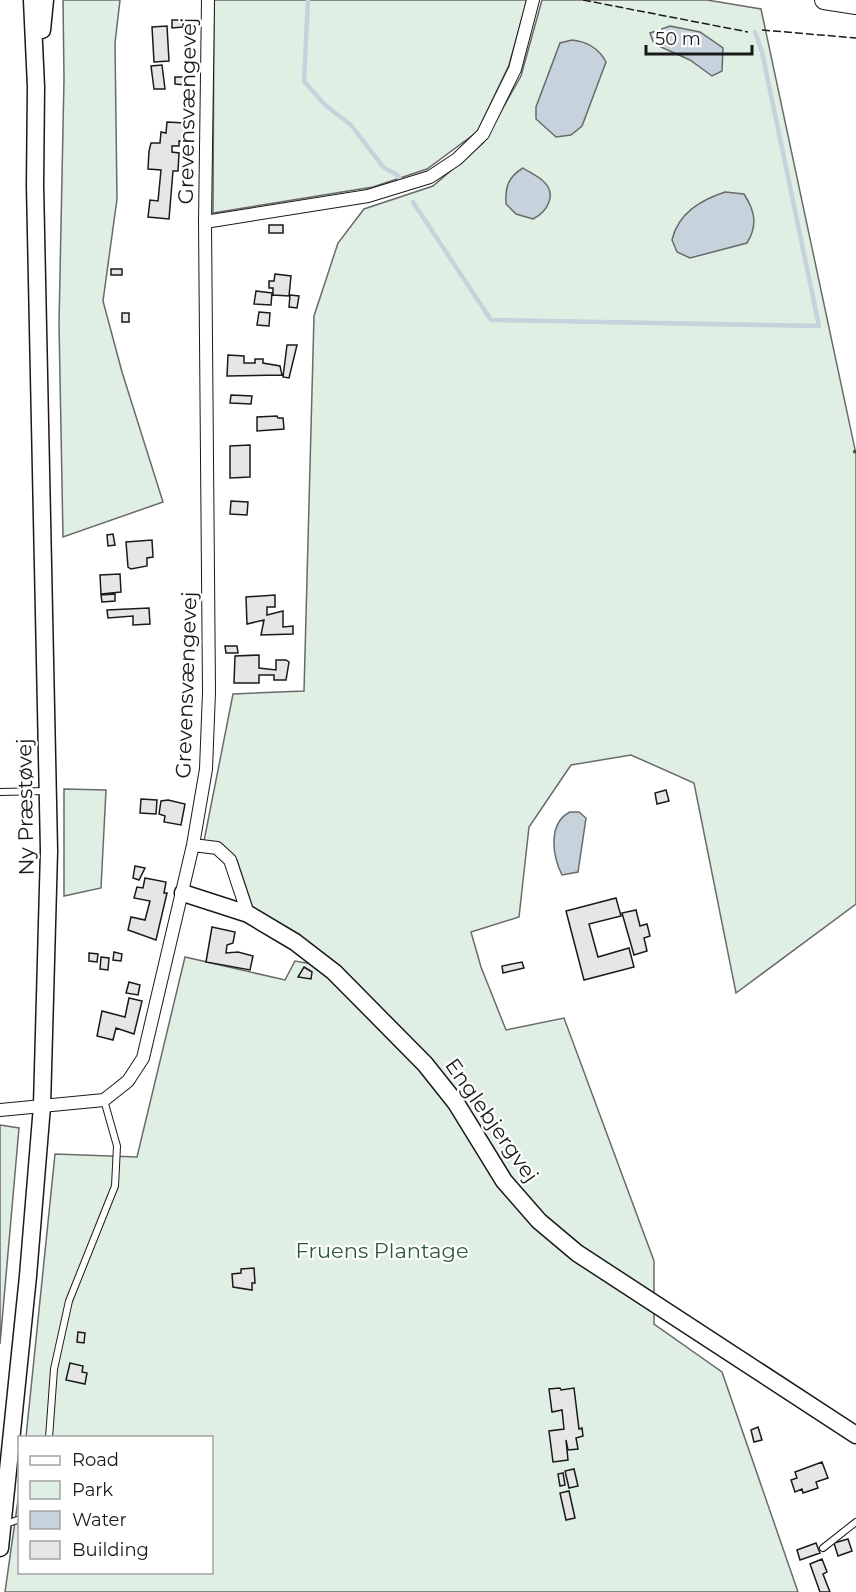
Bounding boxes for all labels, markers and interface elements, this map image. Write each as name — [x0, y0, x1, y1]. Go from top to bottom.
street label: Grevensvængevej — [173, 17, 201, 205]
scale bar — [646, 18, 752, 56]
text: 50 m — [655, 28, 701, 50]
street label: Grevensvængevej — [170, 591, 202, 779]
street label: Ny Præstøvej — [11, 738, 39, 876]
street label: Englebjergvej — [440, 1053, 544, 1187]
park label: Fruens Plantage — [295, 1238, 469, 1263]
legend — [18, 1436, 213, 1574]
text: Road — [72, 1449, 119, 1471]
text: Park — [72, 1479, 113, 1501]
text: Water — [72, 1509, 127, 1531]
text: Building — [72, 1539, 149, 1561]

